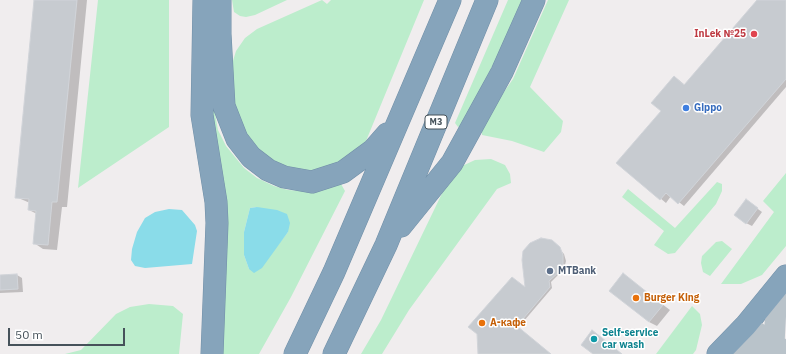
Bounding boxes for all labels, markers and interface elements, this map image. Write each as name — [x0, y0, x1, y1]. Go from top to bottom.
place label: InLek №25 — [694, 28, 746, 40]
marker: InLek №25 — [749, 29, 759, 39]
place label: Gippo — [694, 102, 722, 114]
marker: Gippo — [681, 103, 691, 113]
road number: М3 — [425, 115, 447, 129]
place label: MTBank — [558, 265, 596, 277]
marker: MTBank — [545, 266, 555, 276]
place label: Burger King — [644, 292, 699, 304]
marker: Burger King — [631, 293, 641, 303]
place label: А-кафе — [490, 317, 526, 329]
marker: А-кафе — [477, 318, 487, 328]
scale bar — [10, 320, 127, 346]
text: 50 m — [15, 327, 43, 342]
place label: Self-service car wash — [602, 327, 658, 350]
marker: Self-service car wash — [589, 334, 599, 344]

